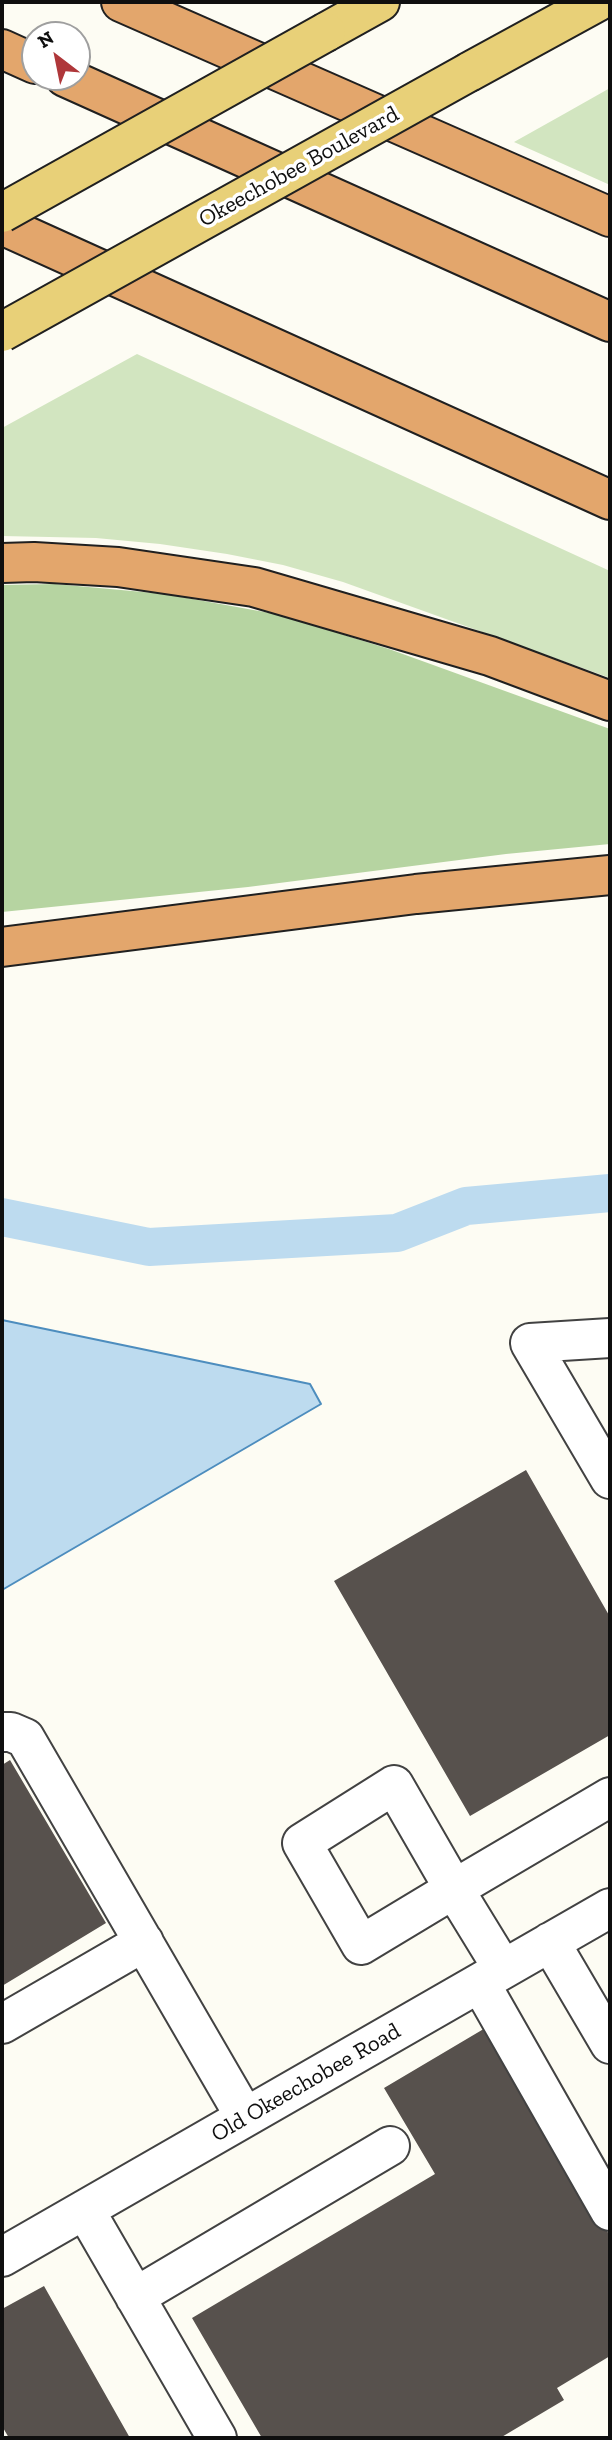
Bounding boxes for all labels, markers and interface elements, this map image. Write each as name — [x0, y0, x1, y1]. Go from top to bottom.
north arrow — [21, 21, 91, 91]
text: N — [33, 26, 58, 53]
street label: Okeechobee Boulevard — [194, 101, 404, 233]
street label: Old Okeechobee Road — [206, 2018, 406, 2148]

